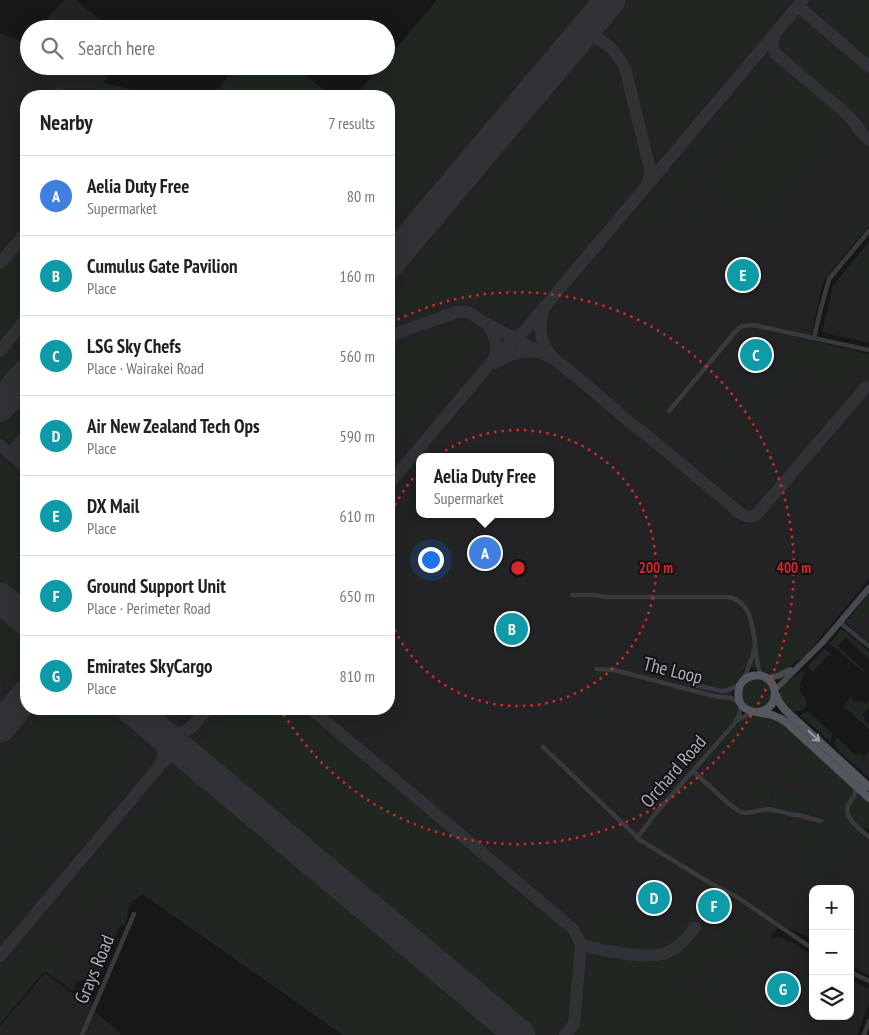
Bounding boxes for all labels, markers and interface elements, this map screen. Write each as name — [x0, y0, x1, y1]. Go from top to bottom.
search box — [20, 20, 395, 75]
icon: search — [38, 34, 66, 62]
text: Search here — [78, 36, 155, 60]
text: Nearby — [40, 109, 93, 136]
text: 7 results — [328, 113, 375, 133]
text: Aelia Duty Free — [87, 174, 189, 198]
text: A — [52, 186, 60, 206]
text: 80 m — [347, 186, 375, 206]
text: Supermarket — [87, 198, 157, 218]
text: Cumulus Gate Pavilion — [87, 254, 238, 278]
pin: E — [727, 256, 759, 294]
text: B — [52, 266, 60, 286]
text: 160 m — [340, 266, 375, 286]
text: Place — [87, 278, 116, 298]
text: LSG Sky Chefs — [87, 334, 181, 358]
pin: C — [740, 336, 772, 374]
text: C — [52, 346, 60, 366]
text: 560 m — [340, 346, 375, 366]
text: Place · Wairakei Road — [87, 358, 204, 378]
text: Air New Zealand Tech Ops — [87, 414, 260, 438]
text: D — [52, 426, 60, 446]
text: 590 m — [340, 426, 375, 446]
text: Place — [87, 438, 116, 458]
popup — [416, 453, 554, 518]
text: Aelia Duty Free — [434, 464, 536, 488]
text: Supermarket — [434, 488, 504, 508]
text: DX Mail — [87, 494, 139, 518]
text: E — [53, 506, 59, 526]
text: 610 m — [340, 506, 375, 526]
text: Place — [87, 518, 116, 538]
pin: A — [469, 534, 501, 572]
your location — [418, 547, 444, 573]
text: 200 m — [639, 558, 673, 577]
text: 400 m — [777, 558, 811, 577]
centre of rings — [509, 559, 527, 577]
text: Ground Support Unit — [87, 574, 226, 598]
text: F — [53, 586, 59, 606]
text: 650 m — [340, 586, 375, 606]
text: Place · Perimeter Road — [87, 598, 211, 618]
pin: B — [496, 610, 528, 648]
street label: The Loop — [641, 651, 705, 689]
text: Emirates SkyCargo — [87, 654, 213, 678]
text: G — [52, 666, 60, 686]
text: 810 m — [340, 666, 375, 686]
text: Place — [87, 678, 116, 698]
street label: Orchard Road — [635, 730, 711, 812]
one-way arrow — [808, 730, 821, 742]
pin: D — [638, 879, 670, 917]
map controls — [809, 885, 854, 1020]
button: + — [809, 885, 854, 930]
pin: F — [698, 887, 730, 925]
button: − — [809, 930, 854, 975]
street label: Grays Road — [69, 931, 119, 1007]
pin: G — [767, 970, 799, 1008]
button: layers — [809, 975, 854, 1020]

